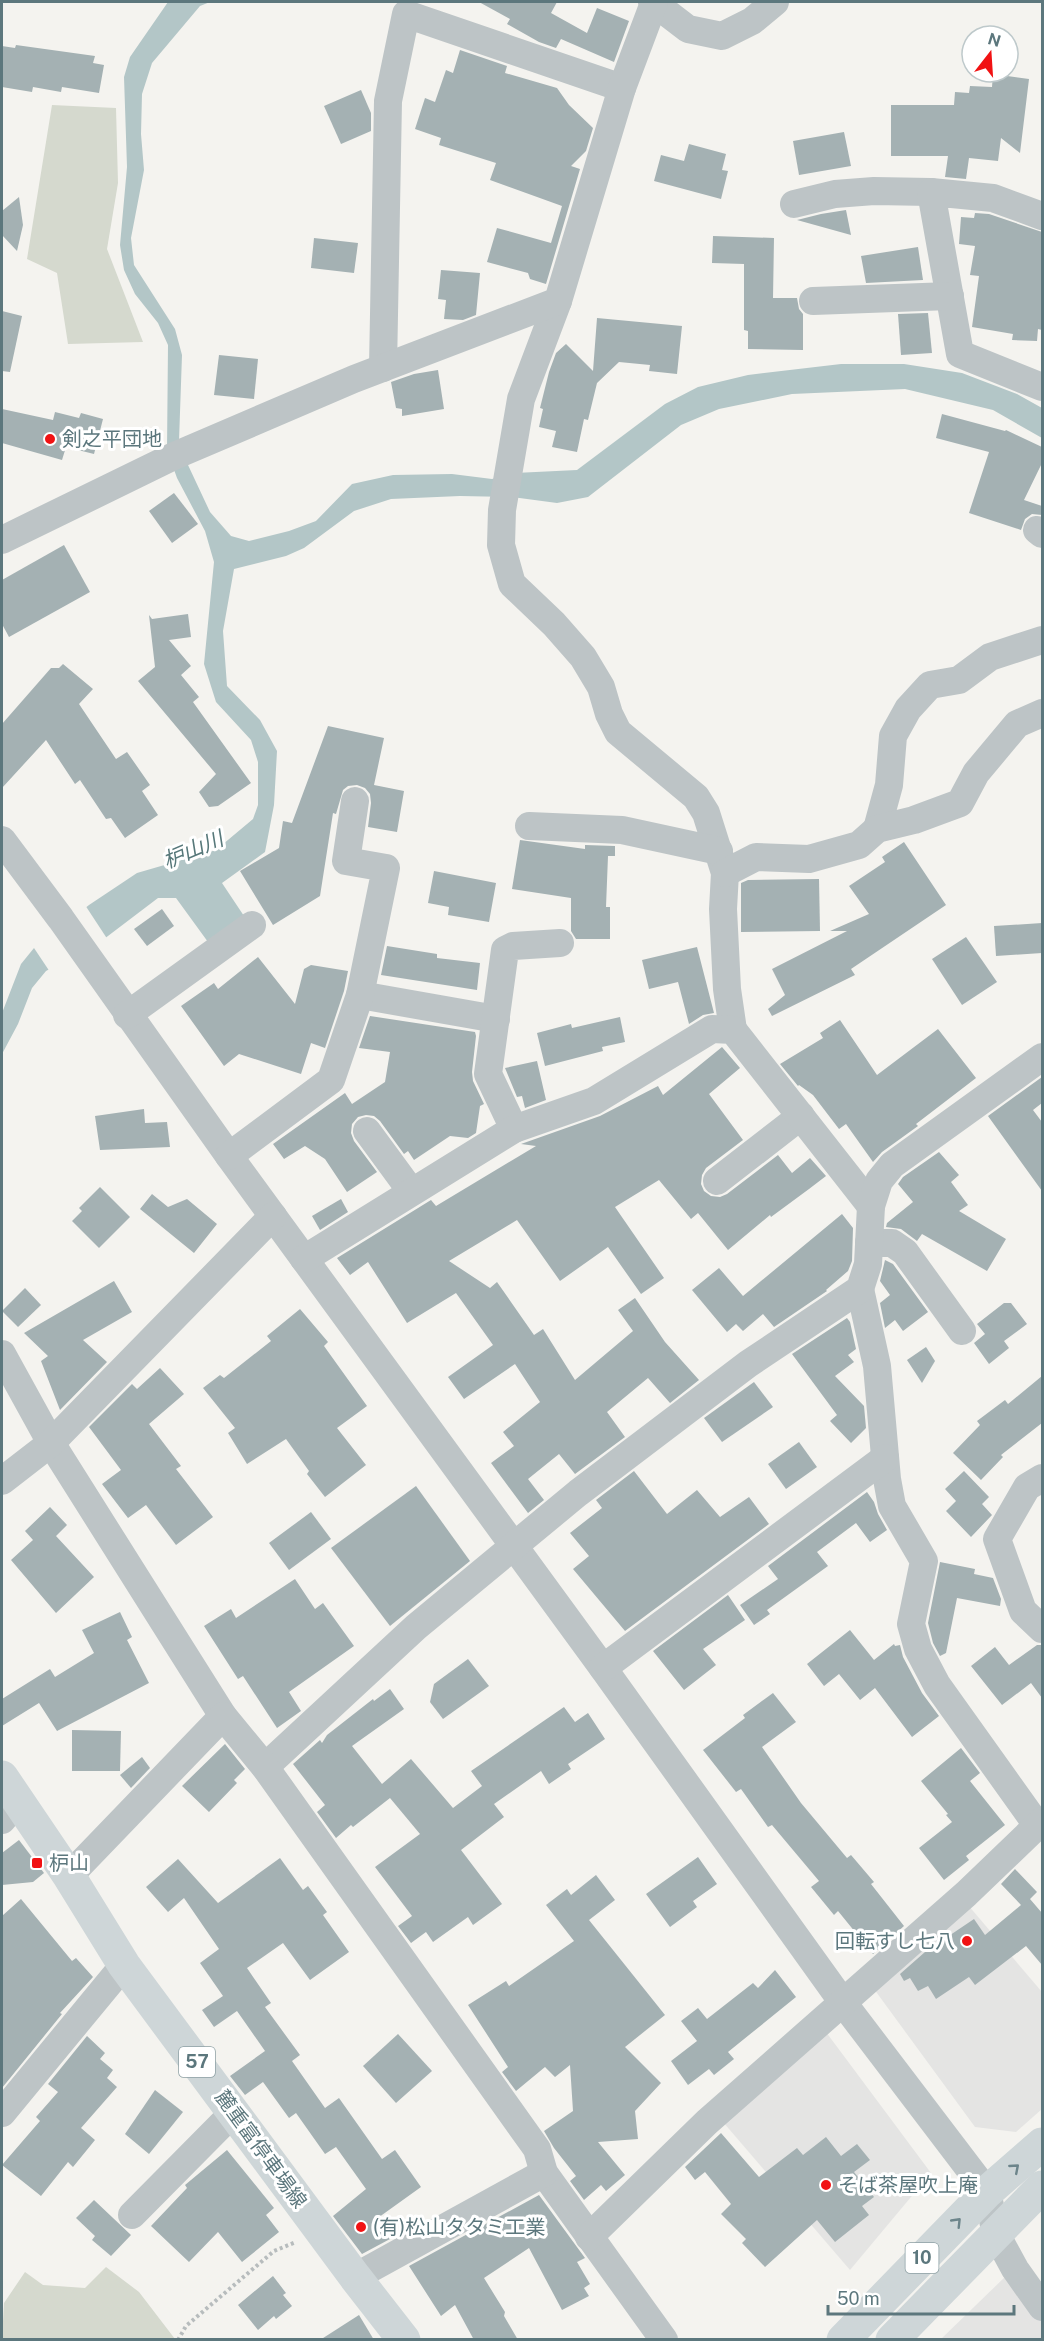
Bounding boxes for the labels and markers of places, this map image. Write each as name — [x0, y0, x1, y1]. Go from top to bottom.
place label: 剣之平団地 — [62, 427, 162, 451]
marker: 剣之平団地 — [43, 432, 57, 446]
place label: 枦山 — [49, 1851, 89, 1875]
marker: 枦山 — [30, 1856, 44, 1870]
place label: 回転すし七八 — [835, 1929, 955, 1953]
marker: 回転すし七八 — [960, 1934, 974, 1948]
place label: そば茶屋吹上庵 — [838, 2173, 978, 2197]
marker: そば茶屋吹上庵 — [819, 2178, 833, 2192]
place label: (有)松山タタミ工業 — [373, 2215, 545, 2239]
marker: (有)松山タタミ工業 — [354, 2220, 368, 2234]

